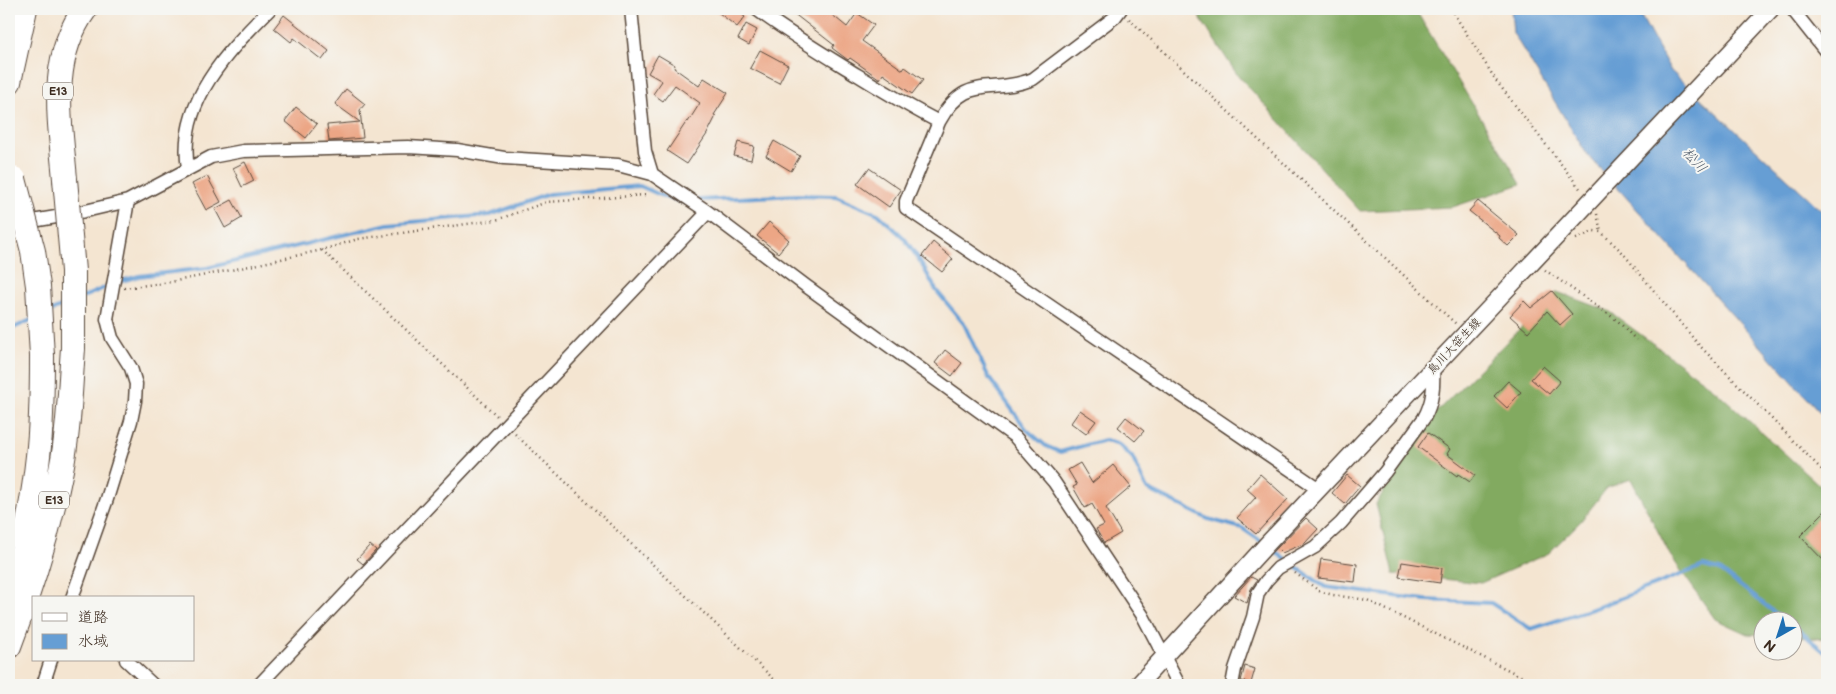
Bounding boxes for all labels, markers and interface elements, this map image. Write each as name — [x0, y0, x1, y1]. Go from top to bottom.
road number: E13 — [43, 82, 73, 100]
water label: 松川 — [1679, 144, 1710, 176]
street label: 鳥川大笹生線 — [1424, 315, 1484, 378]
road number: E13 — [39, 492, 69, 508]
legend — [32, 596, 195, 662]
text: 道路 — [78, 608, 108, 627]
north arrow — [1754, 612, 1804, 662]
text: 水域 — [78, 632, 108, 651]
text: N — [1761, 636, 1780, 656]

